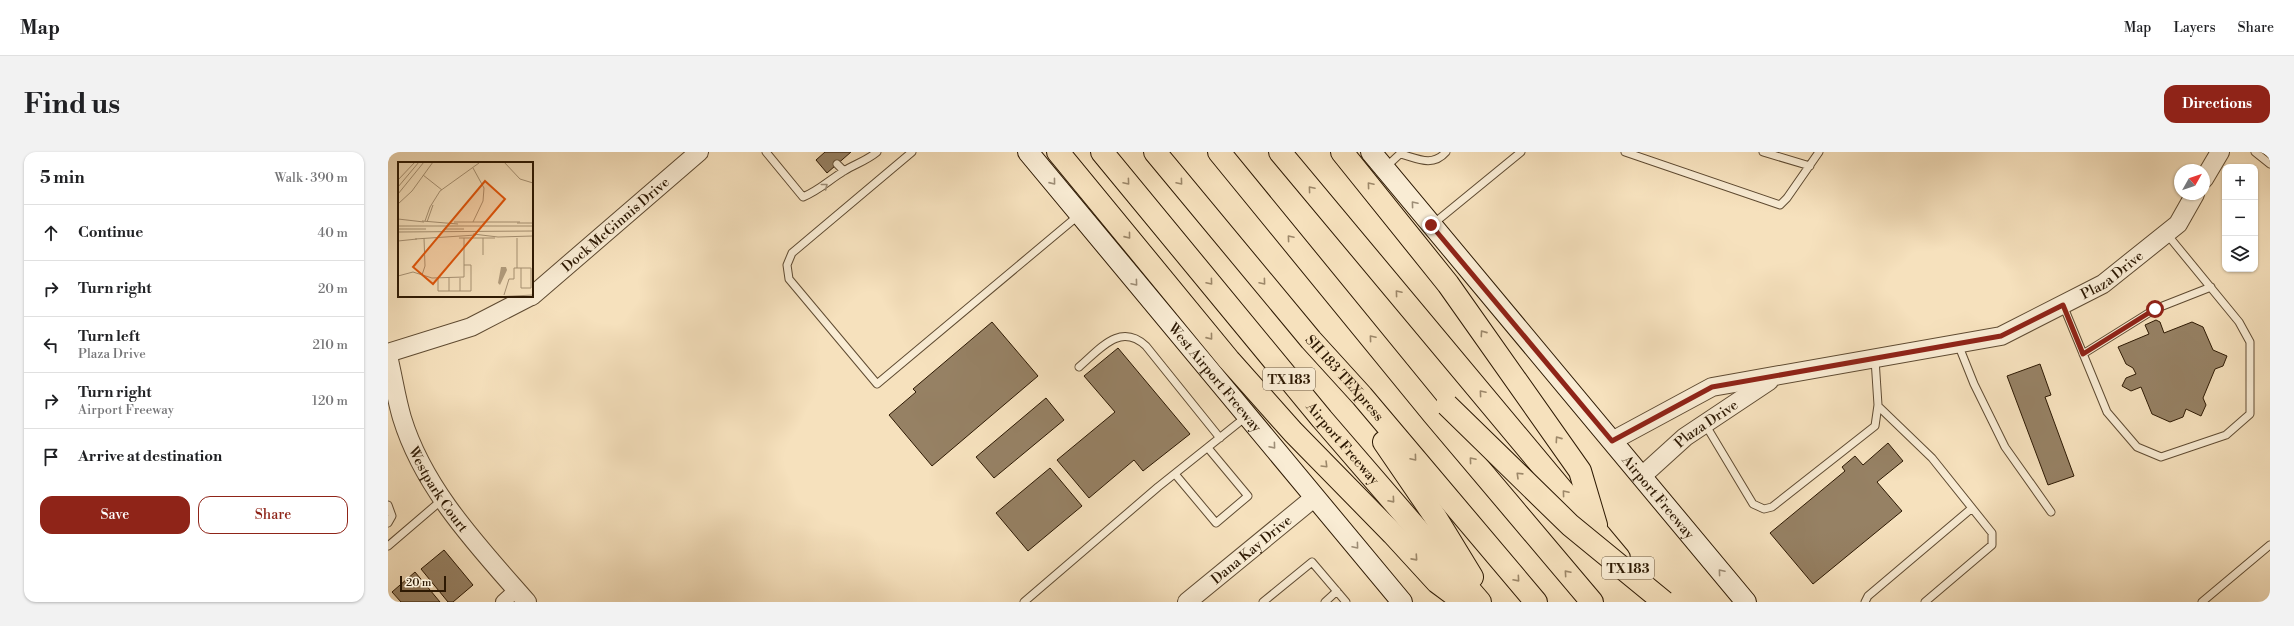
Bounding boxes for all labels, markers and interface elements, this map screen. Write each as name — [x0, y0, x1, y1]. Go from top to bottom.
text: Map — [20, 16, 60, 40]
text: Map — [2124, 19, 2151, 37]
text: Layers — [2173, 19, 2216, 37]
text: Share — [2238, 19, 2274, 37]
button: Directions — [2164, 85, 2270, 123]
text: Find us — [24, 87, 120, 122]
inset map — [398, 162, 533, 297]
north arrow — [2174, 164, 2210, 200]
map controls — [2222, 164, 2258, 272]
button: + — [2222, 164, 2258, 200]
text: 5 min — [40, 167, 85, 189]
text: Walk · 390 m — [275, 170, 348, 186]
street label: Dock McGinnis Drive — [558, 174, 674, 276]
one-way arrow — [1122, 177, 1129, 185]
one-way arrow — [1175, 177, 1182, 185]
one-way arrow — [1048, 178, 1055, 185]
one-way arrow — [1367, 183, 1374, 190]
one-way arrow — [820, 184, 827, 191]
one-way arrow — [1309, 187, 1316, 194]
button: − — [2222, 200, 2258, 236]
one-way arrow — [1411, 201, 1418, 208]
route end — [1422, 216, 1440, 234]
icon: ahead — [40, 222, 62, 244]
text: Continue — [78, 223, 143, 242]
text: 40 m — [318, 225, 348, 241]
one-way arrow — [1123, 232, 1130, 239]
one-way arrow — [1287, 235, 1294, 242]
button: layers — [2222, 236, 2258, 272]
street label: Plaza Drive — [2078, 247, 2148, 304]
one-way arrow — [1258, 277, 1265, 285]
icon: right — [40, 278, 62, 300]
one-way arrow — [1131, 278, 1138, 285]
one-way arrow — [1205, 278, 1212, 285]
text: Turn right — [78, 279, 152, 298]
text: 20 m — [318, 281, 348, 297]
one-way arrow — [1396, 290, 1403, 298]
route start — [2146, 300, 2164, 318]
street label: West Airport Freeway — [1163, 319, 1265, 436]
text: Turn left — [78, 327, 140, 346]
one-way arrow — [1480, 330, 1488, 337]
one-way arrow — [1206, 332, 1213, 339]
street label: SH 183 TEXpress — [1301, 332, 1387, 425]
icon: left — [40, 334, 62, 356]
one-way arrow — [1370, 335, 1377, 342]
text: 210 m — [313, 337, 348, 353]
text: Plaza Drive — [78, 346, 146, 362]
road number: TX 183 — [1263, 368, 1315, 390]
text: Turn right — [78, 383, 152, 402]
icon: right — [40, 390, 62, 412]
one-way arrow — [1479, 390, 1486, 398]
text: 120 m — [312, 393, 348, 409]
street label: Plaza Drive — [1671, 396, 1742, 452]
street label: Airport Freeway — [1301, 398, 1383, 489]
text: Airport Freeway — [78, 402, 174, 418]
one-way arrow — [1555, 436, 1563, 443]
one-way arrow — [1268, 442, 1275, 449]
street label: Westpark Court — [403, 443, 472, 536]
icon: arrive — [40, 446, 62, 468]
text: Arrive at destination — [78, 447, 222, 466]
street label: Airport Freeway — [1617, 451, 1698, 543]
one-way arrow — [1410, 453, 1417, 461]
one-way arrow — [1470, 457, 1477, 465]
one-way arrow — [1320, 460, 1328, 468]
one-way arrow — [1516, 472, 1524, 480]
one-way arrow — [1562, 490, 1569, 498]
one-way arrow — [1388, 495, 1395, 503]
button: Save — [40, 496, 190, 534]
button: Share — [198, 496, 348, 534]
street label: Dana Kay Drive — [1208, 512, 1296, 589]
one-way arrow — [1352, 542, 1359, 549]
one-way arrow — [1411, 553, 1418, 561]
road number: TX 183 — [1602, 557, 1654, 579]
one-way arrow — [1719, 569, 1726, 577]
one-way arrow — [1565, 570, 1572, 577]
scale bar — [400, 574, 446, 593]
one-way arrow — [1512, 575, 1519, 582]
text: 20 m — [406, 576, 431, 590]

